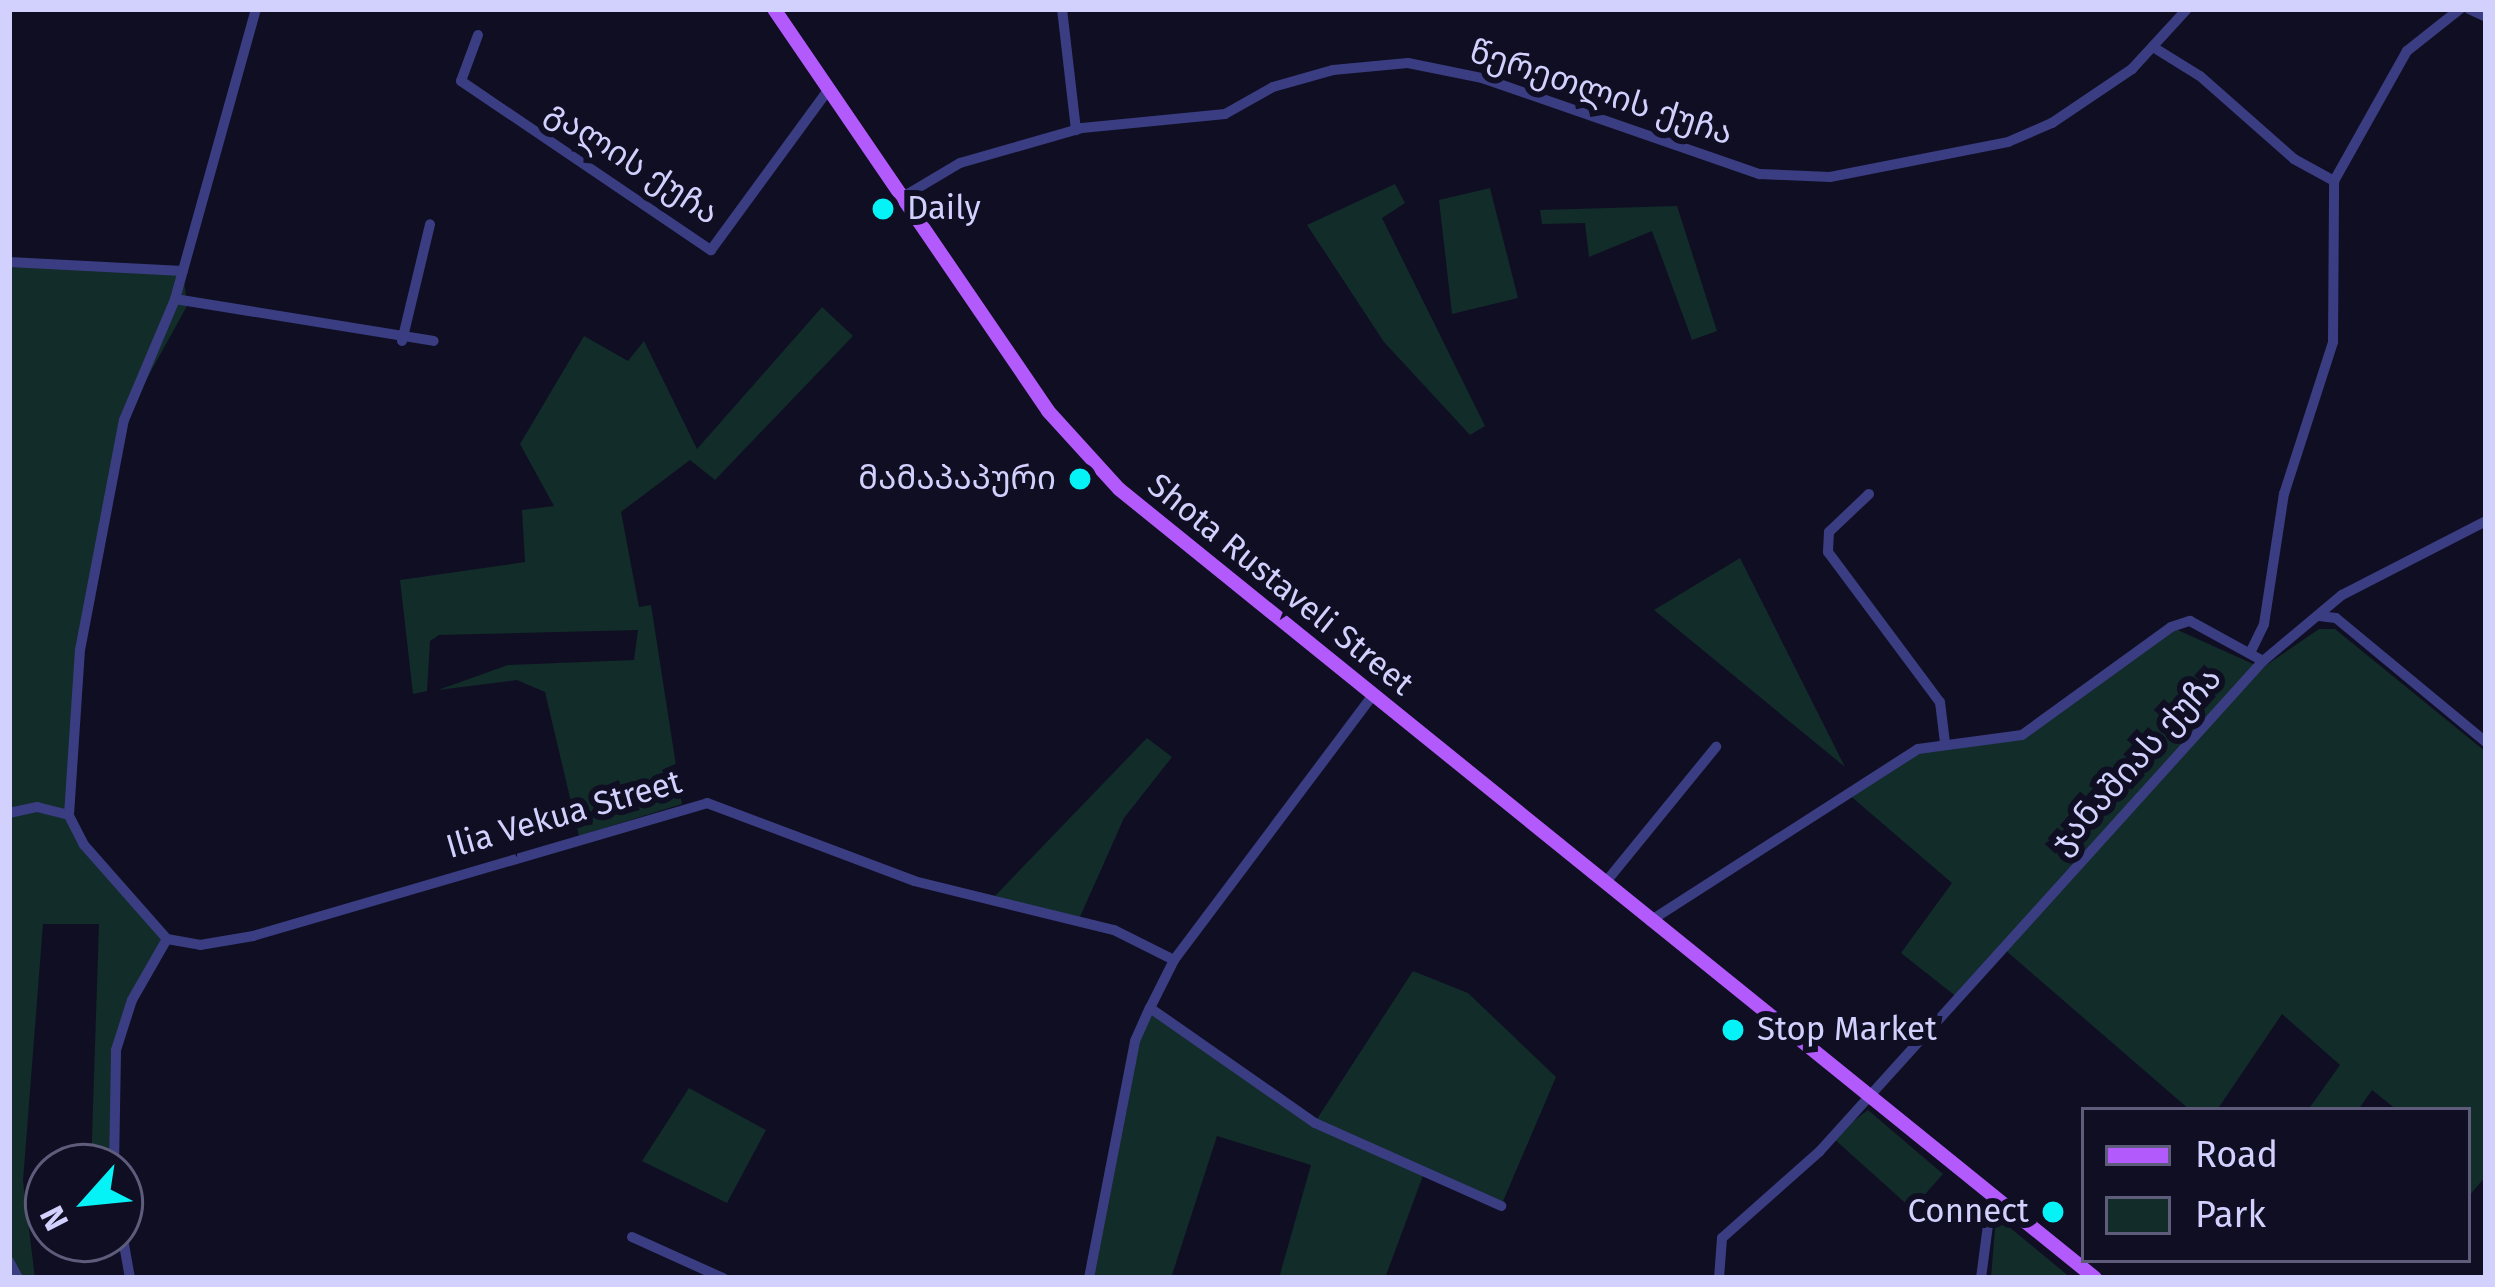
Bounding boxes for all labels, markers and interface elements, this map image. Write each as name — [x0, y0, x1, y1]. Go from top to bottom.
street label: წერეთლის ქუჩა — [1465, 32, 1737, 154]
street label: გალის ქუჩა — [538, 93, 726, 233]
place label: Daily — [907, 189, 981, 229]
marker: Daily — [870, 196, 896, 222]
place label: მამაპაპური — [858, 459, 1056, 499]
marker: მამაპაპური — [1067, 466, 1093, 492]
street label: Shota Rustaveli Street — [1139, 466, 1421, 704]
street label: ჯანაშიას ქუჩა — [2042, 659, 2230, 863]
street label: Ilia Vekua Street — [442, 762, 686, 868]
place label: Stop Market — [1757, 1010, 1937, 1050]
marker: Stop Market — [1720, 1017, 1746, 1043]
legend — [2081, 1107, 2471, 1263]
text: Road — [2195, 1133, 2278, 1177]
north arrow — [24, 1143, 144, 1263]
place label: Connect — [1908, 1192, 2029, 1232]
text: Park — [2195, 1193, 2266, 1237]
text: N — [32, 1199, 77, 1237]
marker: Connect — [2040, 1199, 2066, 1225]

